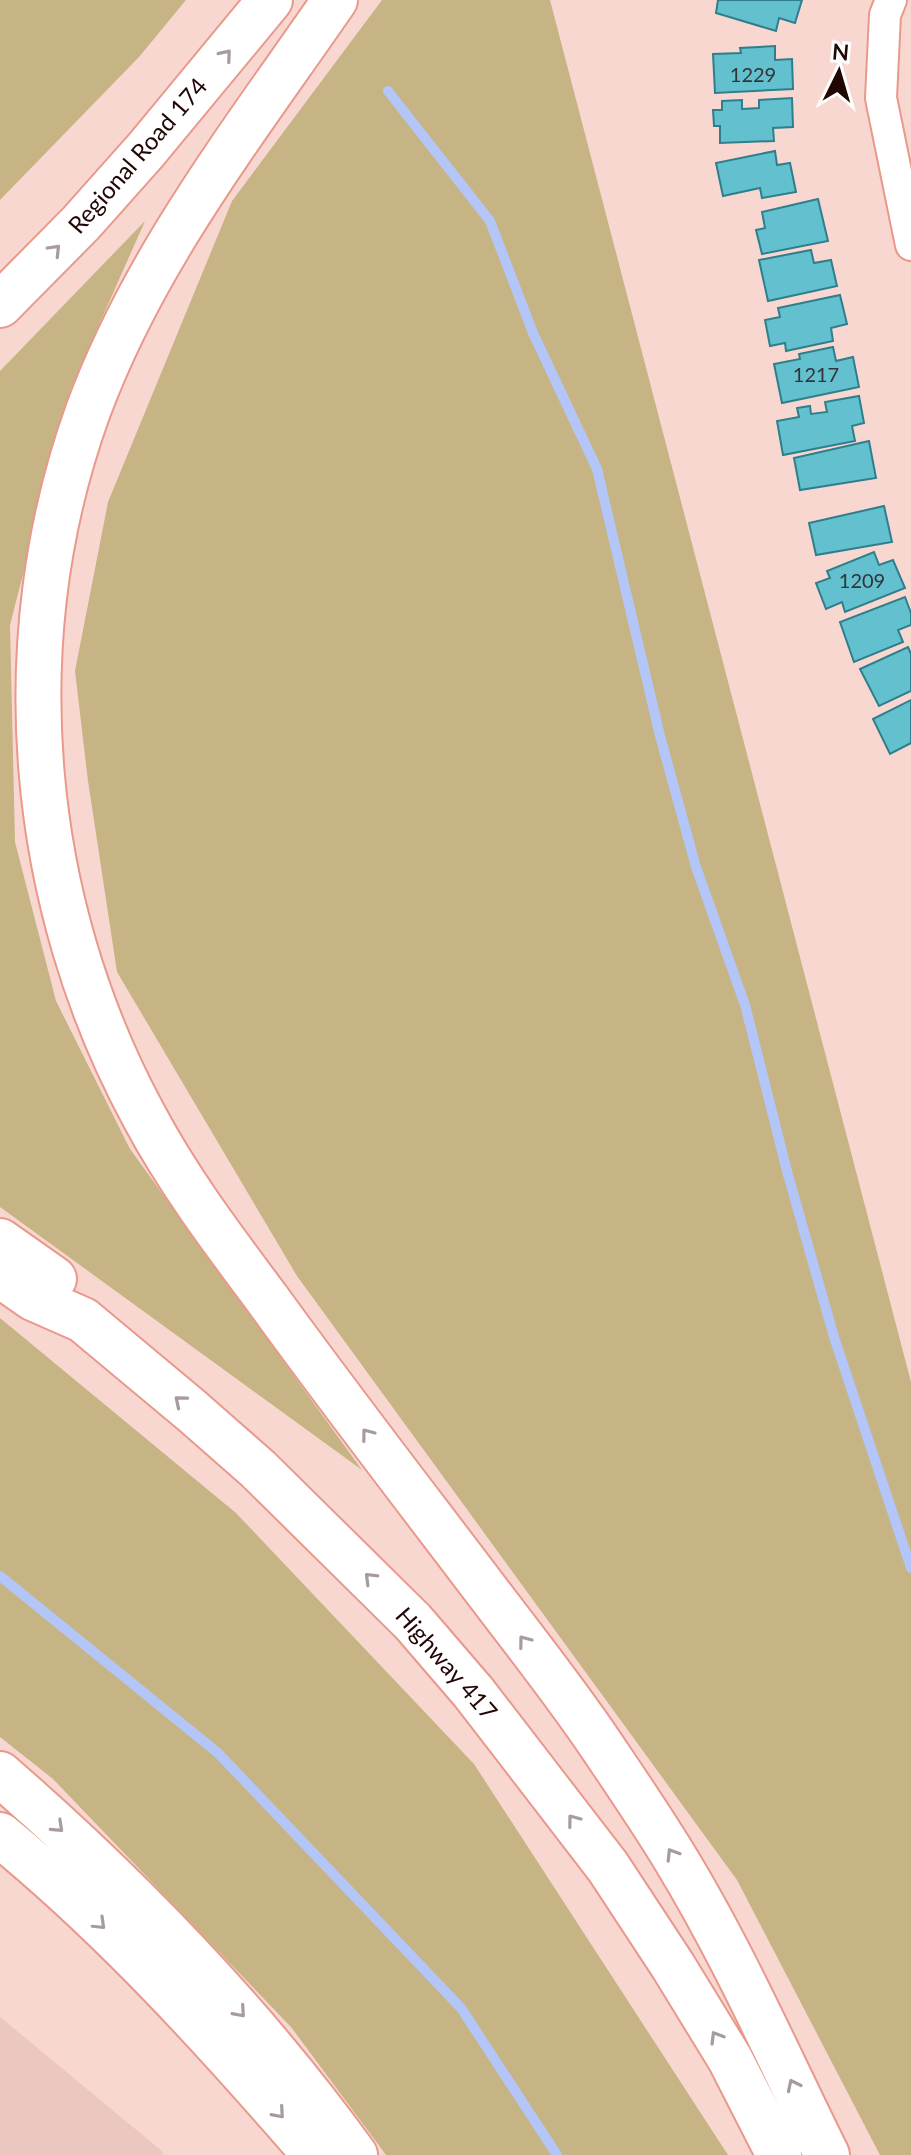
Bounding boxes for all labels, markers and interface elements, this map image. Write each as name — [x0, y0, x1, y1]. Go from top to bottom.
north arrow — [799, 32, 879, 112]
text: N — [831, 37, 850, 66]
one-way arrow — [216, 49, 231, 64]
house number: 1229 — [730, 62, 776, 86]
street label: Regional Road 174 — [61, 71, 212, 239]
one-way arrow — [45, 245, 60, 259]
house number: 1217 — [793, 362, 839, 386]
house number: 1209 — [839, 568, 885, 592]
one-way arrow — [175, 1396, 189, 1411]
one-way arrow — [362, 1428, 376, 1443]
one-way arrow — [365, 1573, 379, 1587]
street label: Highway 417 — [390, 1601, 504, 1725]
one-way arrow — [520, 1635, 534, 1650]
one-way arrow — [568, 1814, 582, 1829]
one-way arrow — [49, 1817, 63, 1832]
one-way arrow — [667, 1849, 682, 1863]
one-way arrow — [91, 1915, 105, 1929]
one-way arrow — [230, 2003, 245, 2017]
one-way arrow — [710, 2031, 726, 2046]
one-way arrow — [787, 2078, 803, 2093]
one-way arrow — [269, 2103, 283, 2118]

